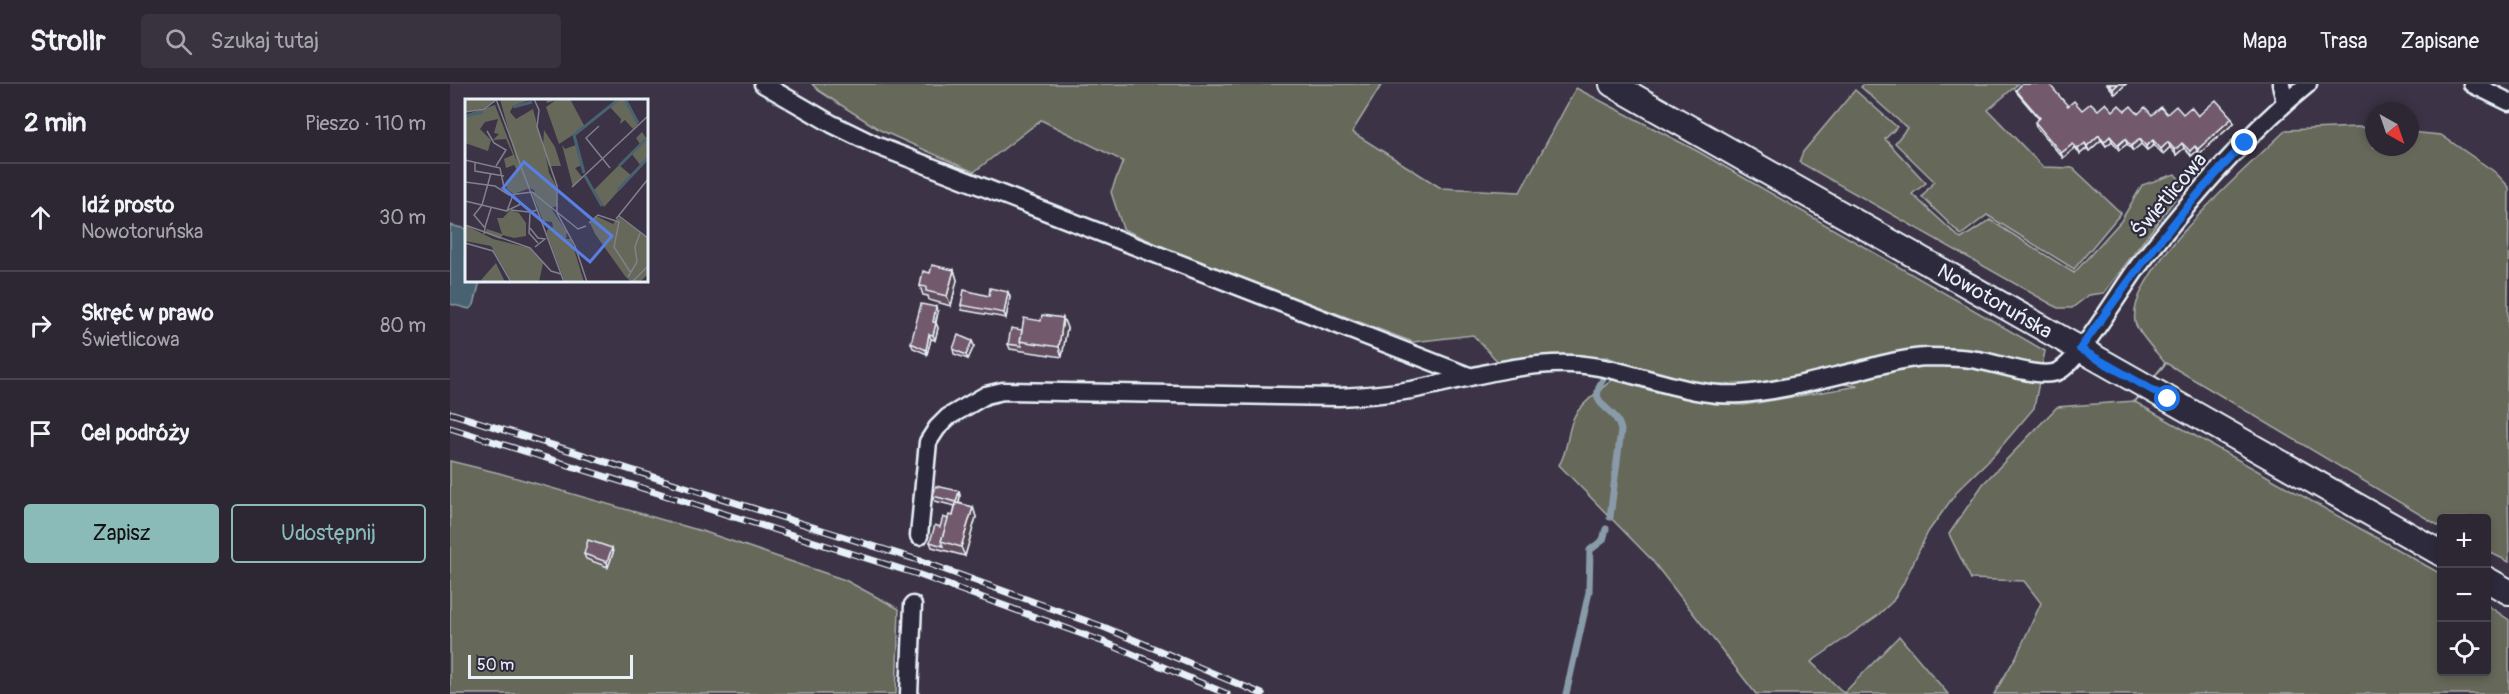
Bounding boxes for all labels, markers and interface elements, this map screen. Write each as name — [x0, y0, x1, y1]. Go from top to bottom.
search box — [141, 14, 561, 68]
text: Strollr — [30, 24, 105, 59]
icon: search — [162, 25, 195, 58]
text: Szukaj tutaj — [210, 27, 319, 55]
text: Mapa — [2242, 28, 2287, 55]
text: Trasa — [2320, 28, 2368, 55]
text: Zapisane — [2401, 28, 2479, 55]
inset map — [465, 99, 648, 282]
north arrow — [2365, 102, 2419, 156]
text: 2 min — [24, 107, 86, 139]
text: Pieszo · 110 m — [305, 111, 426, 136]
route end — [2231, 129, 2257, 155]
street label: Świetlicowa — [2126, 147, 2213, 244]
text: Idź prosto — [81, 191, 174, 219]
icon: ahead — [24, 201, 57, 234]
text: 30 m — [379, 205, 426, 230]
text: Nowotoruńska — [81, 219, 203, 244]
street label: Nowotoruńska — [1932, 258, 2057, 345]
text: Skręć w prawo — [81, 299, 214, 327]
icon: right — [24, 309, 57, 342]
text: 80 m — [380, 313, 426, 338]
text: Świetlicowa — [81, 327, 180, 352]
route start — [2154, 385, 2180, 411]
icon: arrive — [24, 417, 57, 450]
text: Cel podróży — [81, 419, 189, 447]
button: Zapisz — [24, 504, 219, 563]
button: Udostępnij — [231, 504, 426, 563]
map controls — [2437, 514, 2491, 676]
button: + — [2437, 514, 2491, 568]
button: − — [2437, 568, 2491, 622]
button: locate — [2437, 622, 2491, 676]
scale bar — [468, 652, 633, 680]
text: 50 m — [477, 655, 514, 675]

